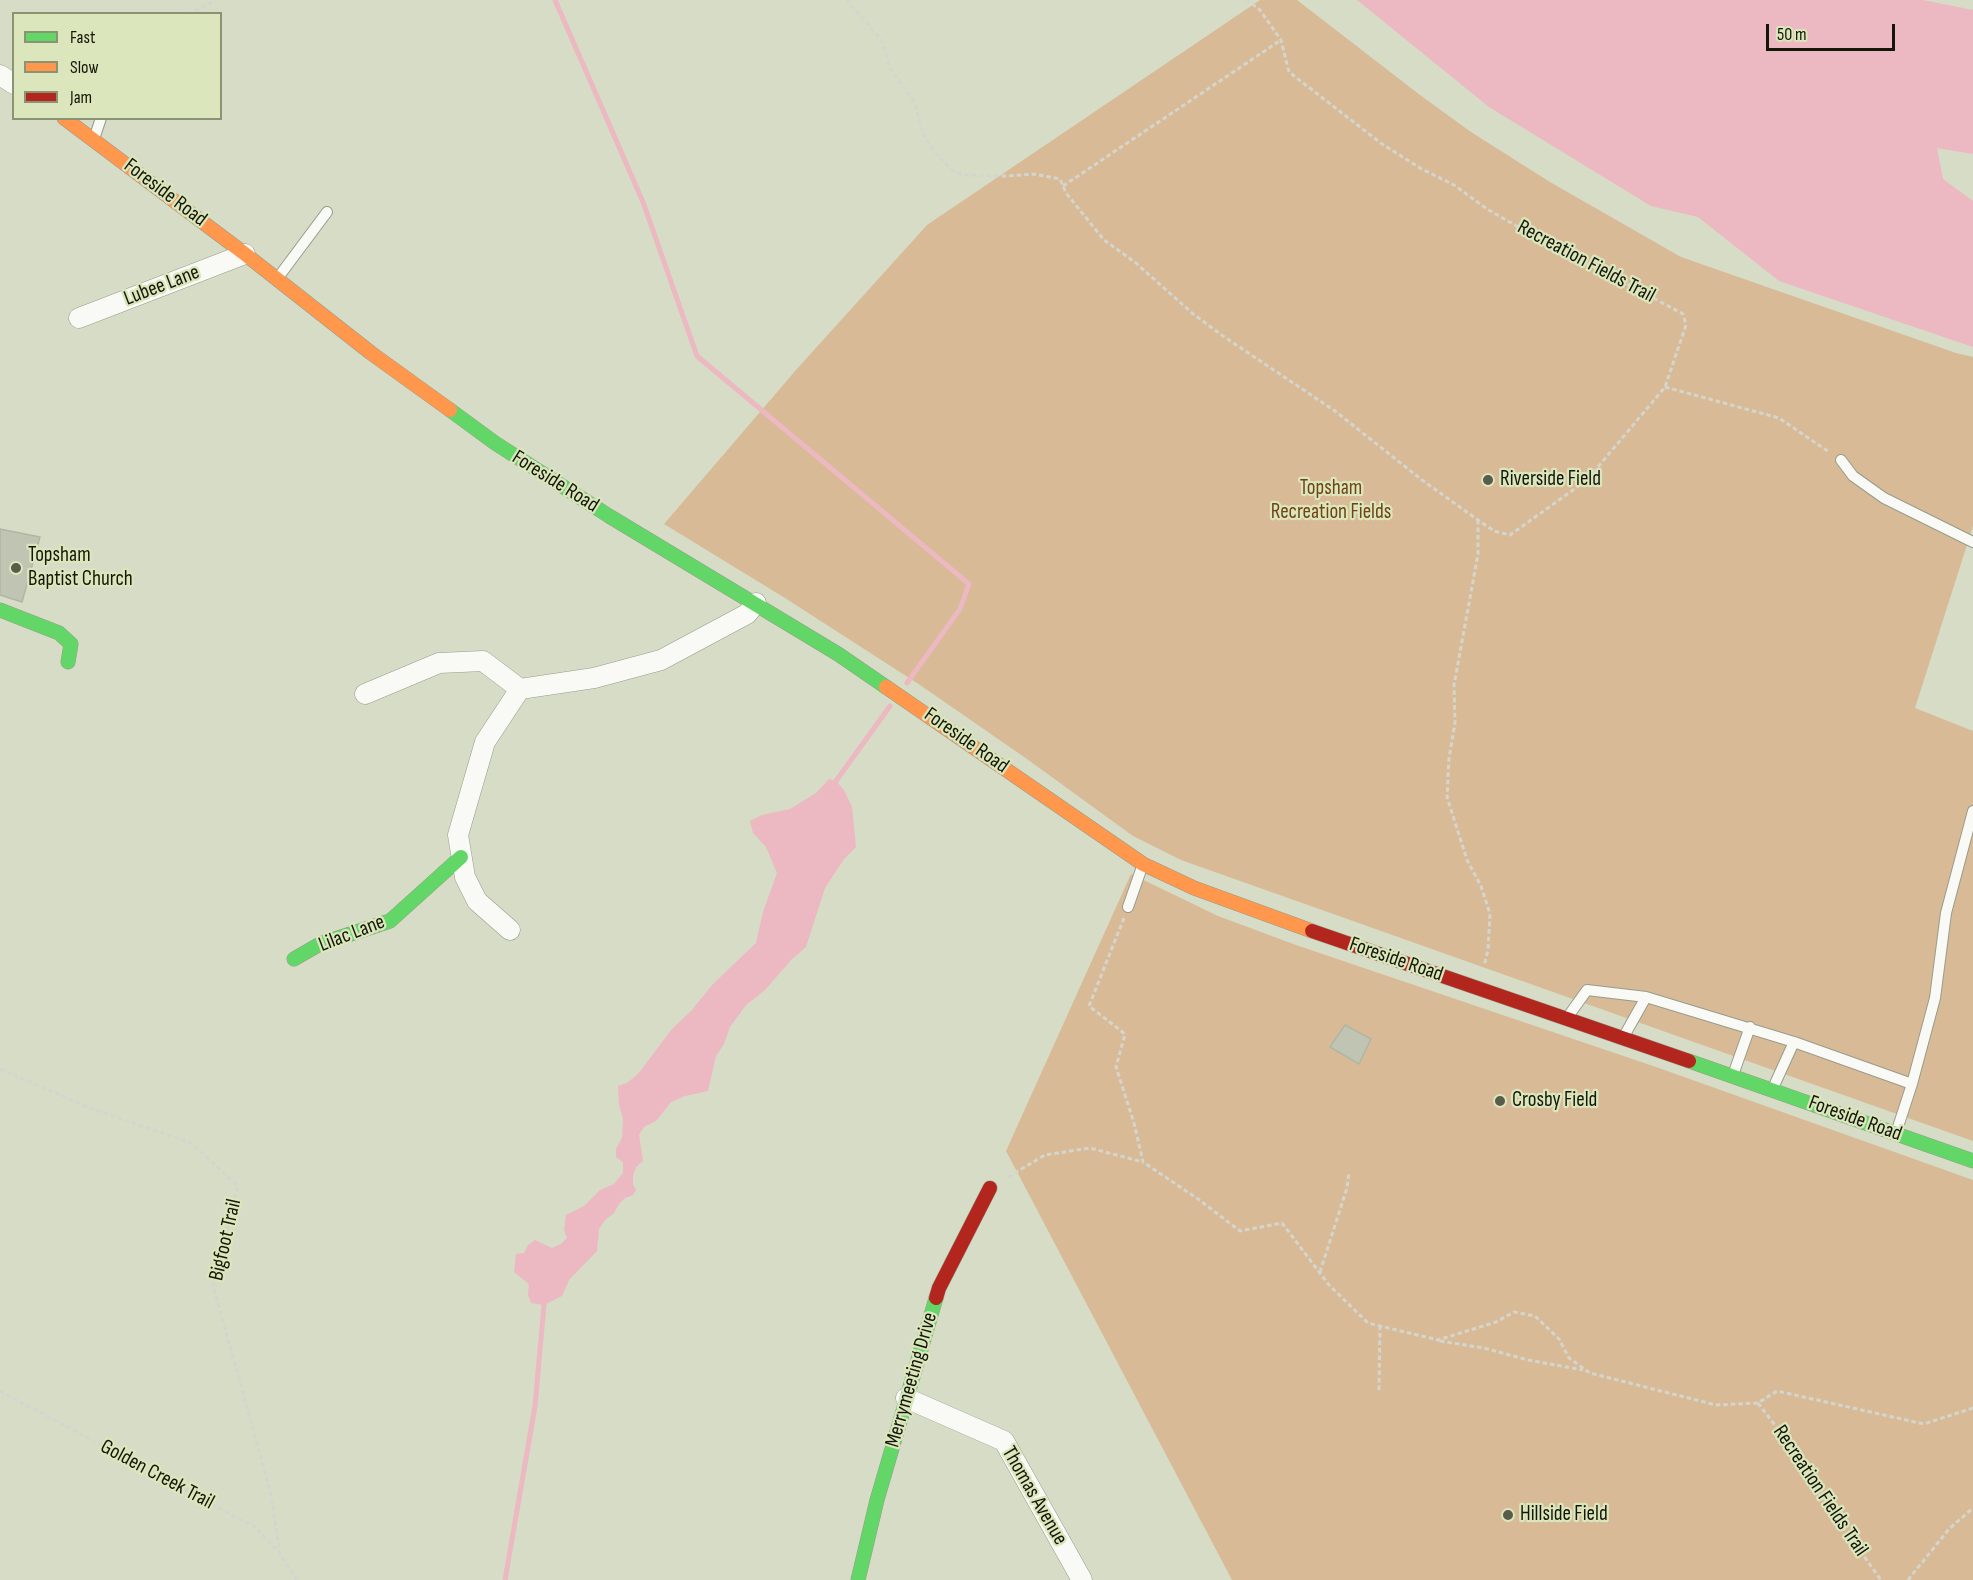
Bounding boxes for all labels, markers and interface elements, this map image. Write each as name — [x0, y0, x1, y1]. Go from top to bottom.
legend — [12, 12, 222, 120]
scale bar — [1769, 12, 1898, 50]
text: 50 m — [1777, 24, 1807, 45]
text: Fast — [70, 27, 95, 48]
text: Slow — [70, 57, 99, 78]
text: Jam — [70, 87, 92, 108]
street label: Foreside Road — [118, 154, 212, 232]
street label: Recreation Fields Trail — [1513, 215, 1659, 309]
street label: Lubee Lane — [121, 260, 203, 312]
street label: Foreside Road — [507, 445, 603, 519]
place label: Riverside Field — [1500, 467, 1601, 493]
marker: Riverside Field — [1481, 473, 1495, 487]
park label: Topsham Recreation Fields — [1271, 476, 1391, 526]
place label: Topsham Baptist Church — [28, 543, 133, 593]
marker: Topsham Baptist Church — [9, 561, 23, 575]
street label: Foreside Road — [919, 703, 1013, 779]
street label: Lilac Lane — [315, 910, 389, 958]
street label: Foreside Road — [1346, 932, 1446, 988]
place label: Crosby Field — [1512, 1088, 1597, 1114]
street label: Foreside Road — [1805, 1090, 1905, 1148]
marker: Crosby Field — [1493, 1094, 1507, 1108]
street label: Bigfoot Trail — [204, 1197, 248, 1283]
street label: Merrymeeting Drive — [881, 1310, 943, 1450]
street label: Recreation Fields Trail — [1767, 1421, 1873, 1561]
street label: Golden Creek Trail — [96, 1434, 218, 1516]
street label: Thomas Avenue — [996, 1442, 1072, 1550]
place label: Hillside Field — [1520, 1502, 1608, 1528]
marker: Hillside Field — [1501, 1508, 1515, 1522]

